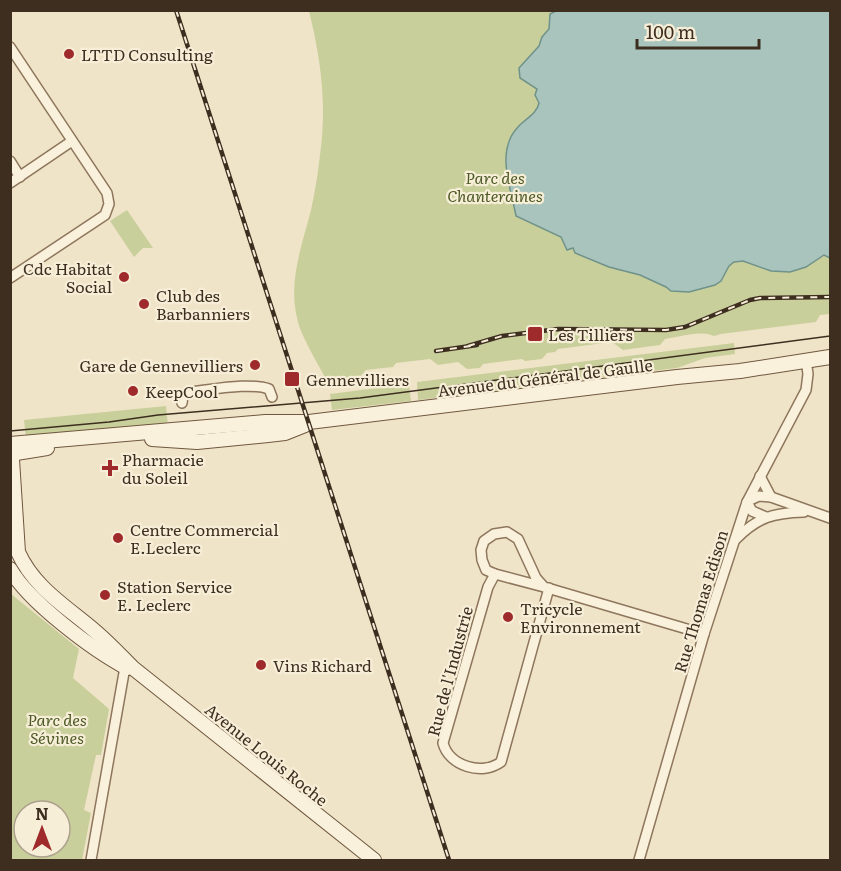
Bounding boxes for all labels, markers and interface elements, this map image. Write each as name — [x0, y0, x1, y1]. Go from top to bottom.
scale bar — [637, 12, 758, 50]
text: 100 m — [646, 18, 695, 45]
place label: LTTD Consulting — [81, 42, 213, 66]
marker: LTTD Consulting — [62, 47, 76, 61]
park label: Parc des Chanteraines — [447, 165, 543, 207]
place label: Cdc Habitat Social — [23, 256, 113, 298]
marker: Cdc Habitat Social — [117, 270, 131, 284]
place label: Club des Barbanniers — [156, 283, 250, 325]
marker: Club des Barbanniers — [137, 297, 151, 311]
place label: Les Tilliers — [548, 322, 633, 346]
marker: Les Tilliers — [526, 325, 544, 343]
street label: Avenue du Général de Gaulle — [436, 352, 654, 402]
place label: Gare de Gennevilliers — [80, 353, 243, 377]
marker: Gare de Gennevilliers — [248, 358, 262, 372]
place label: Gennevilliers — [306, 367, 409, 391]
marker: Gennevilliers — [283, 370, 301, 388]
place label: KeepCool — [145, 379, 218, 403]
marker: KeepCool — [126, 384, 140, 398]
place label: Pharmacie du Soleil — [122, 447, 204, 489]
marker: Pharmacie du Soleil — [103, 461, 117, 475]
place label: Centre Commercial E.Leclerc — [130, 517, 279, 559]
street label: Rue Thomas Edison — [667, 526, 733, 675]
marker: Centre Commercial E.Leclerc — [111, 531, 125, 545]
place label: Station Service E. Leclerc — [117, 574, 232, 616]
marker: Station Service E. Leclerc — [98, 588, 112, 602]
place label: Tricycle Environnement — [520, 596, 641, 638]
street label: Rue de l'Industrie — [420, 603, 478, 739]
marker: Tricycle Environnement — [501, 610, 515, 624]
place label: Vins Richard — [273, 653, 372, 677]
marker: Vins Richard — [254, 658, 268, 672]
street label: Avenue Louis Roche — [200, 697, 334, 811]
park label: Parc des Sévines — [27, 707, 87, 749]
north arrow — [12, 799, 72, 859]
text: N — [35, 801, 49, 825]

